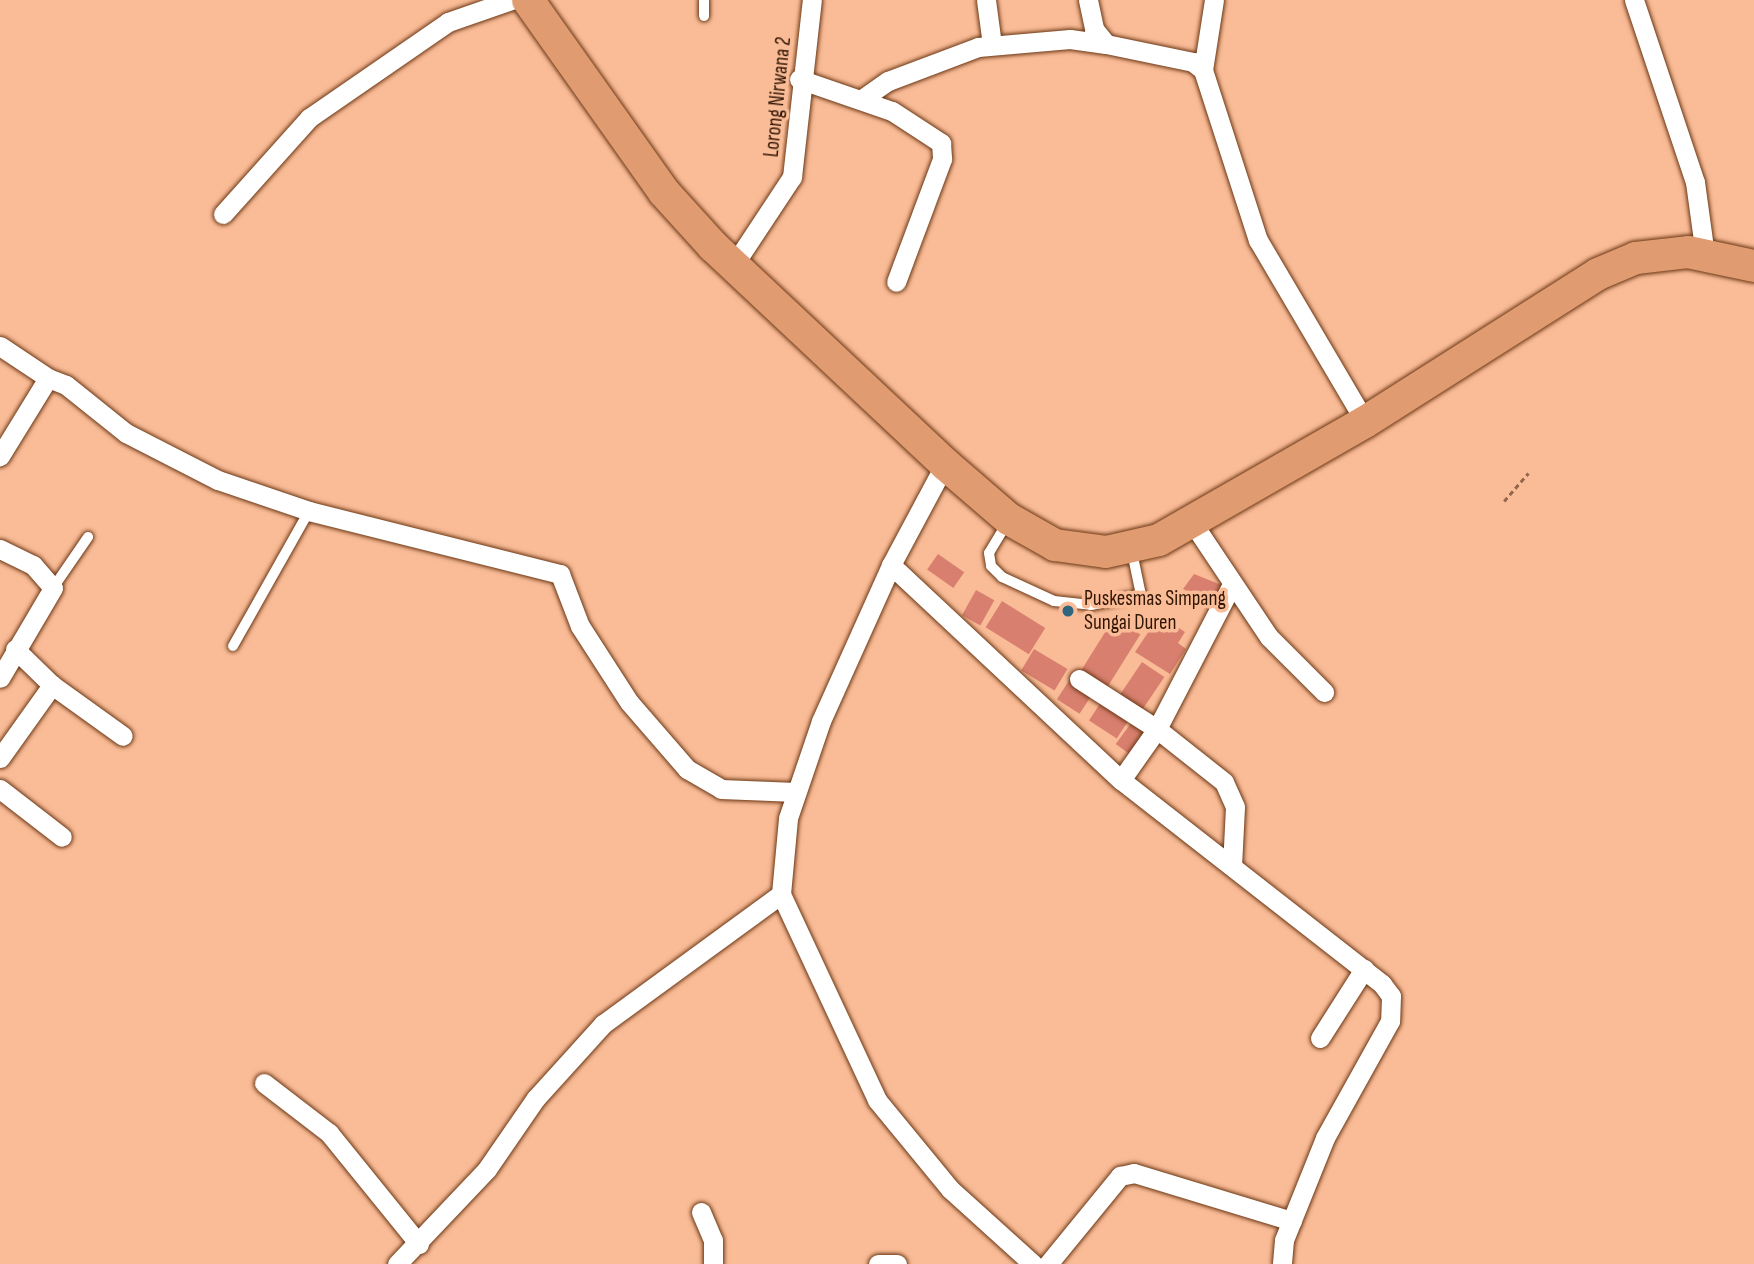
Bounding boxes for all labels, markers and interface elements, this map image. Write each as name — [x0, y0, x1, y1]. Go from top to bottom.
street label: Lorong Nirwana 2 — [759, 36, 797, 158]
place label: Puskesmas Simpang Sungai Duren — [1084, 586, 1226, 636]
marker: Puskesmas Simpang Sungai Duren — [1058, 601, 1078, 621]

